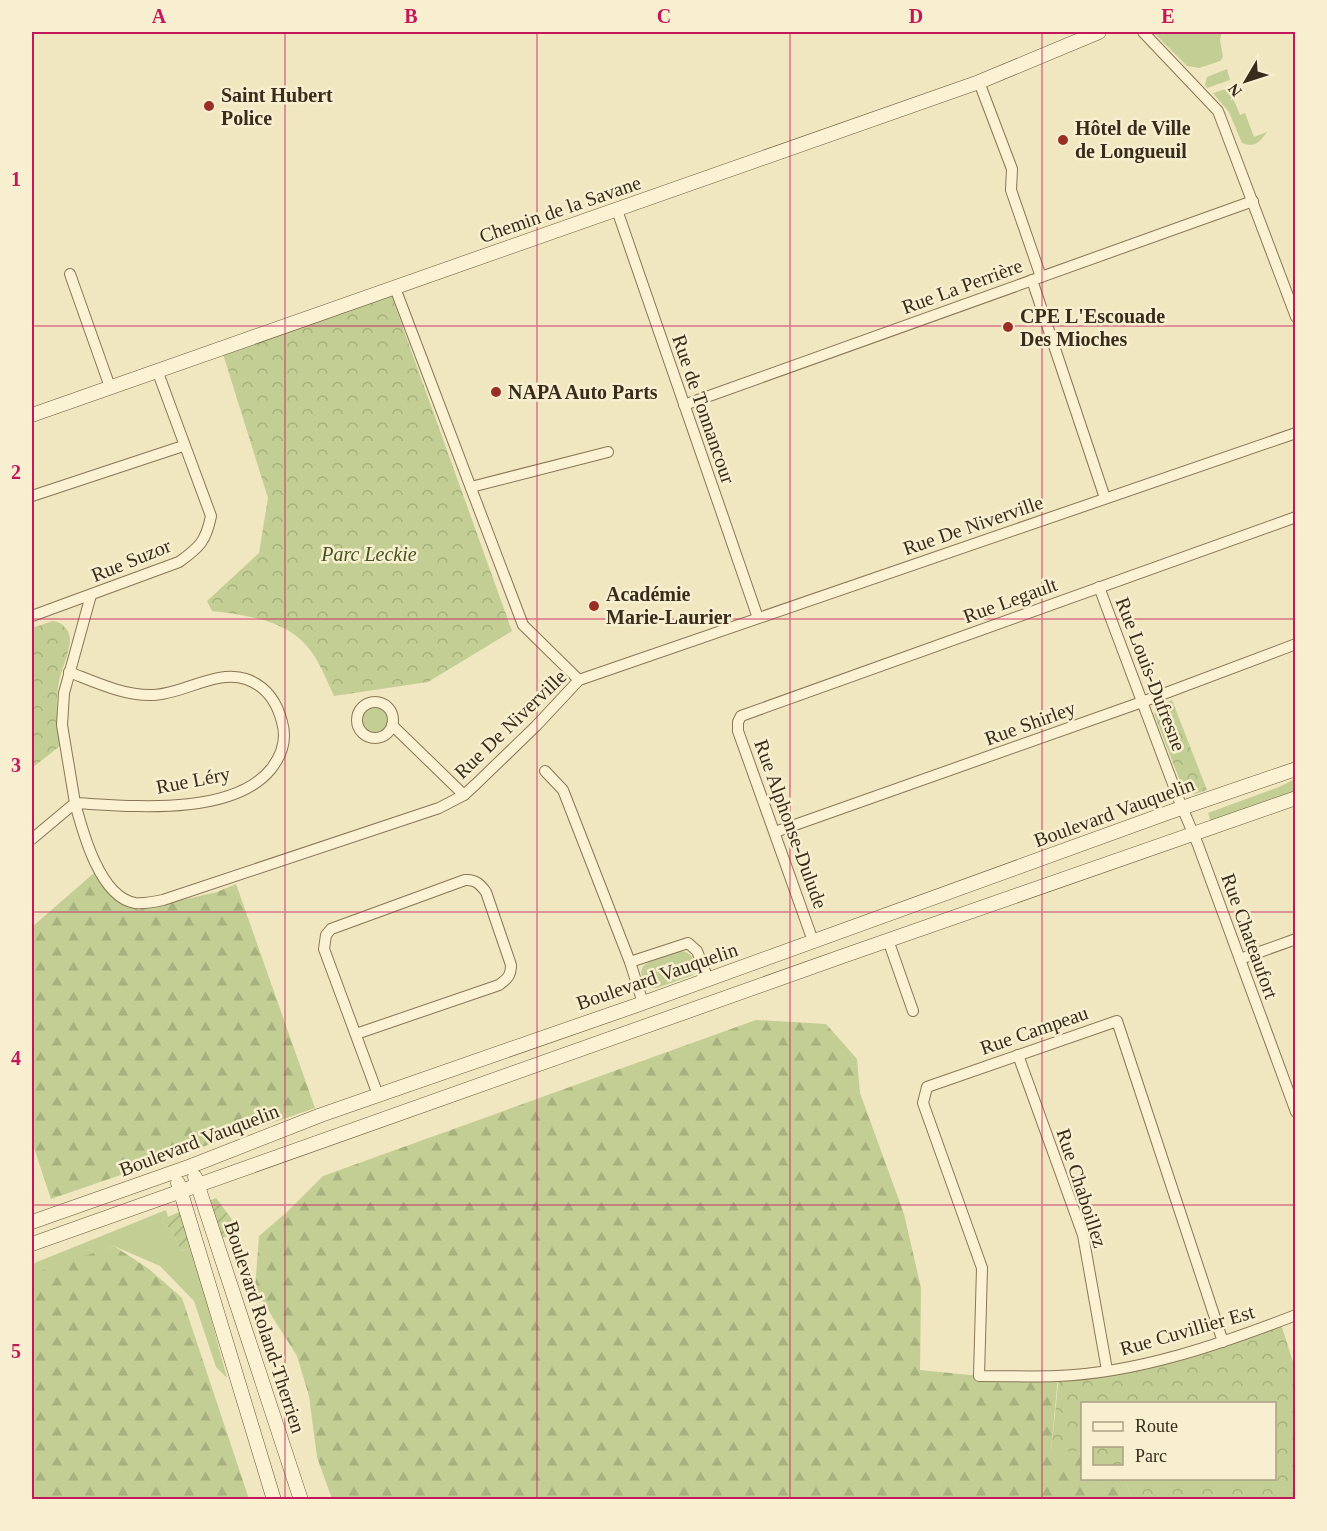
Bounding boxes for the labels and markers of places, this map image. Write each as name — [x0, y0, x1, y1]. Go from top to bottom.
place label: Saint Hubert Police — [221, 84, 333, 129]
marker: Saint Hubert Police — [202, 99, 216, 113]
place label: Hôtel de Ville de Longueuil — [1075, 117, 1191, 163]
marker: Hôtel de Ville de Longueuil — [1056, 133, 1070, 147]
place label: CPE L'Escouade Des Mioches — [1020, 305, 1165, 350]
marker: CPE L'Escouade Des Mioches — [1001, 320, 1015, 334]
place label: NAPA Auto Parts — [508, 381, 658, 403]
marker: NAPA Auto Parts — [489, 385, 503, 399]
place label: Académie Marie-Laurier — [606, 583, 732, 628]
marker: Académie Marie-Laurier — [587, 599, 601, 613]

